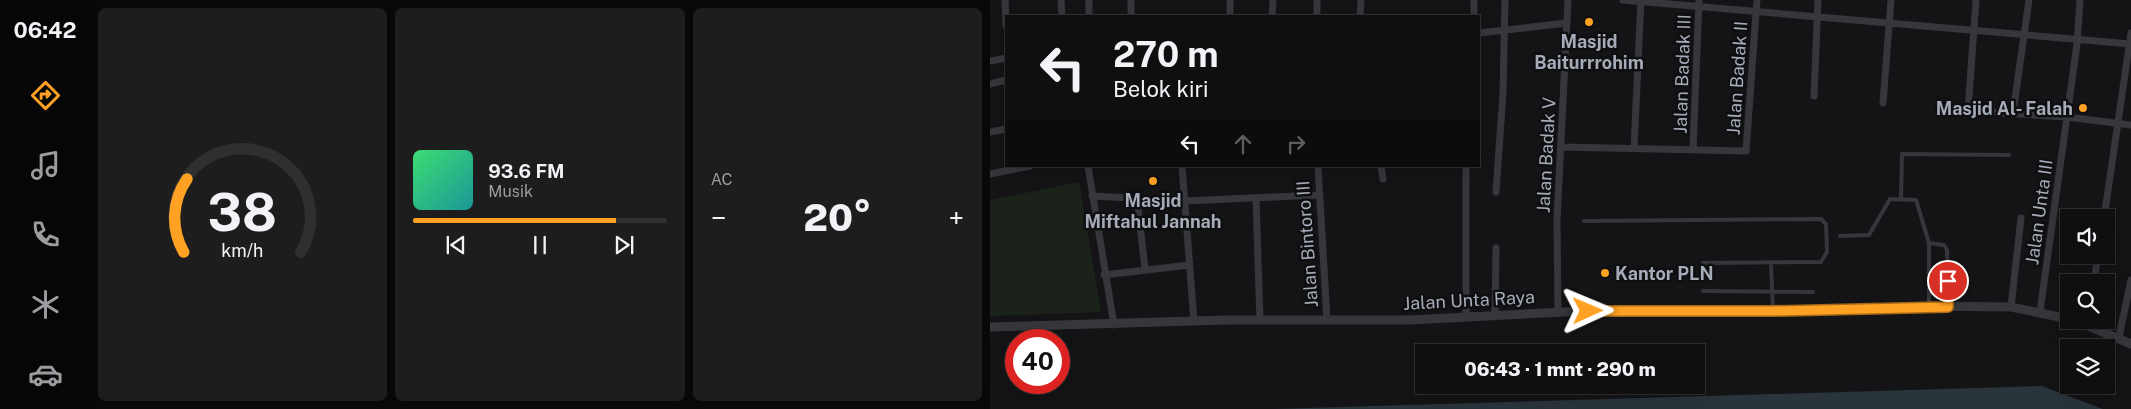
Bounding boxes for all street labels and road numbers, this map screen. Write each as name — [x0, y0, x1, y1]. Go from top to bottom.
street label: Jalan Badak III — [1669, 14, 1695, 134]
street label: Jalan Badak II — [1723, 20, 1751, 136]
street label: Jalan Badak V — [1532, 97, 1560, 213]
street label: Jalan Unta III — [2021, 158, 2057, 266]
street label: Jalan Bintoro III — [1292, 180, 1322, 308]
street label: Jalan Unta Raya — [1403, 286, 1535, 314]

